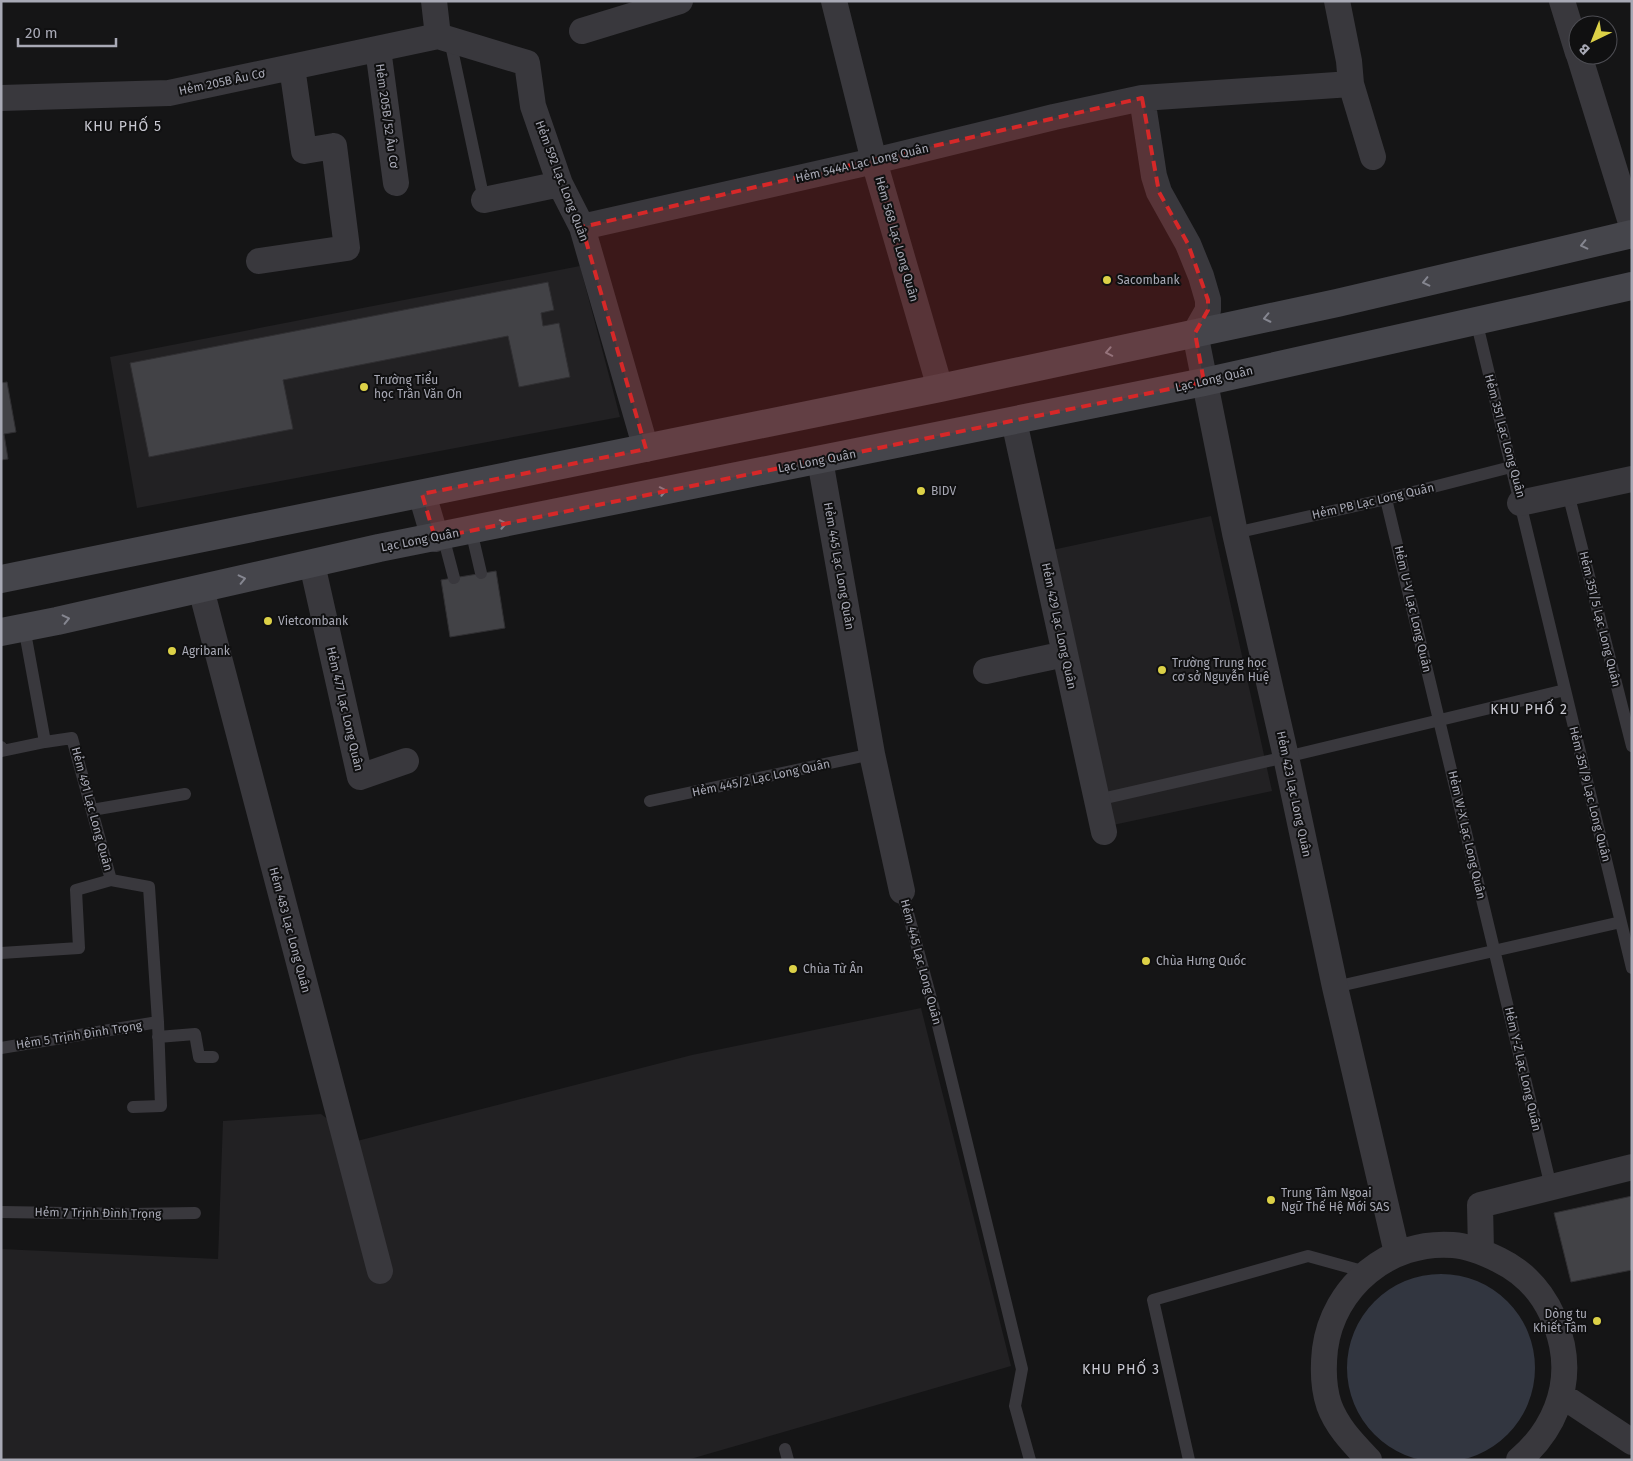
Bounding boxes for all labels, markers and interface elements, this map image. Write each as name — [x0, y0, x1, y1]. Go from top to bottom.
scale bar — [18, 15, 115, 47]
north arrow — [1568, 15, 1618, 65]
text: 20 m — [25, 24, 58, 42]
text: B — [1575, 40, 1593, 58]
street label: Hẻm 205B/52 Âu Cơ — [373, 63, 402, 170]
street label: Hẻm 205B Âu Cơ — [177, 65, 267, 98]
district label: KHU PHỐ 5 — [84, 115, 162, 135]
street label: Hẻm 592 Lạc Long Quân — [532, 119, 592, 243]
street label: Hẻm 544A Lạc Long Quân — [794, 141, 930, 185]
street label: Hẻm 568 Lạc Long Quân — [872, 175, 922, 303]
one-way arrow — [1580, 239, 1589, 250]
place label: Sacombank — [1117, 273, 1180, 287]
marker: Sacombank — [1101, 274, 1113, 286]
one-way arrow — [1421, 276, 1430, 287]
one-way arrow — [1263, 312, 1272, 323]
one-way arrow — [1104, 346, 1113, 356]
street label: Lạc Long Quân — [1174, 363, 1254, 395]
place label: Trường Tiểu học Trần Văn Ơn — [374, 371, 462, 401]
street label: Hẻm 351 Lạc Long Quân — [1482, 373, 1528, 499]
marker: Trường Tiểu học Trần Văn Ơn — [358, 381, 370, 393]
street label: Lạc Long Quân — [777, 447, 857, 475]
street label: Hẻm PB Lạc Long Quân — [1311, 480, 1435, 522]
place label: BIDV — [931, 484, 957, 498]
marker: BIDV — [915, 485, 927, 497]
one-way arrow — [658, 487, 667, 497]
street label: Hẻm 445 Lạc Long Quân — [821, 501, 857, 631]
one-way arrow — [499, 519, 508, 529]
street label: Lạc Long Quân — [380, 526, 460, 554]
street label: Hẻm U-V Lạc Long Quân — [1392, 544, 1434, 674]
street label: Hẻm 351/5 Lạc Long Quân — [1576, 550, 1624, 688]
street label: Hẻm 429 Lạc Long Quân — [1039, 562, 1079, 690]
one-way arrow — [237, 574, 246, 585]
one-way arrow — [62, 614, 71, 625]
place label: Vietcombank — [278, 614, 349, 628]
marker: Vietcombank — [262, 615, 274, 627]
place label: Agribank — [182, 644, 231, 658]
marker: Agribank — [166, 645, 178, 657]
street label: Hẻm 477 Lạc Long Quân — [324, 645, 366, 773]
place label: Trường Trung học cơ sở Nguyễn Huệ — [1172, 656, 1269, 684]
marker: Trường Trung học cơ sở Nguyễn Huệ — [1156, 664, 1168, 676]
district label: KHU PHỐ 2 — [1490, 698, 1568, 718]
street label: Hẻm 351/9 Lạc Long Quân — [1566, 725, 1614, 863]
street label: Hẻm 423 Lạc Long Quân — [1274, 730, 1314, 858]
street label: Hẻm 491 Lạc Long Quân — [69, 745, 115, 873]
street label: Hẻm 445/2 Lạc Long Quân — [691, 757, 831, 799]
street label: Hẻm W-X Lạc Long Quân — [1445, 769, 1489, 901]
street label: Hẻm 483 Lạc Long Quân — [266, 866, 314, 994]
street label: Hẻm 445 Lạc Long Quân — [898, 898, 944, 1026]
place label: Chùa Hưng Quốc — [1156, 953, 1246, 968]
marker: Chùa Hưng Quốc — [1140, 955, 1152, 967]
place label: Chùa Từ Ân — [803, 961, 863, 976]
marker: Chùa Từ Ân — [787, 963, 799, 975]
street label: Hẻm Y-Z Lạc Long Quân — [1502, 1005, 1544, 1133]
street label: Hẻm 5 Trịnh Đình Trọng — [15, 1018, 144, 1052]
place label: Trung Tâm Ngoại Ngữ Thế Hệ Mới SAS — [1281, 1186, 1390, 1214]
marker: Trung Tâm Ngoại Ngữ Thế Hệ Mới SAS — [1265, 1194, 1277, 1206]
street label: Hẻm 7 Trịnh Đình Trọng — [35, 1205, 162, 1221]
place label: Dòng tu Khiết Tâm — [1533, 1307, 1587, 1335]
marker: Dòng tu Khiết Tâm — [1591, 1315, 1603, 1327]
district label: KHU PHỐ 3 — [1082, 1358, 1160, 1378]

